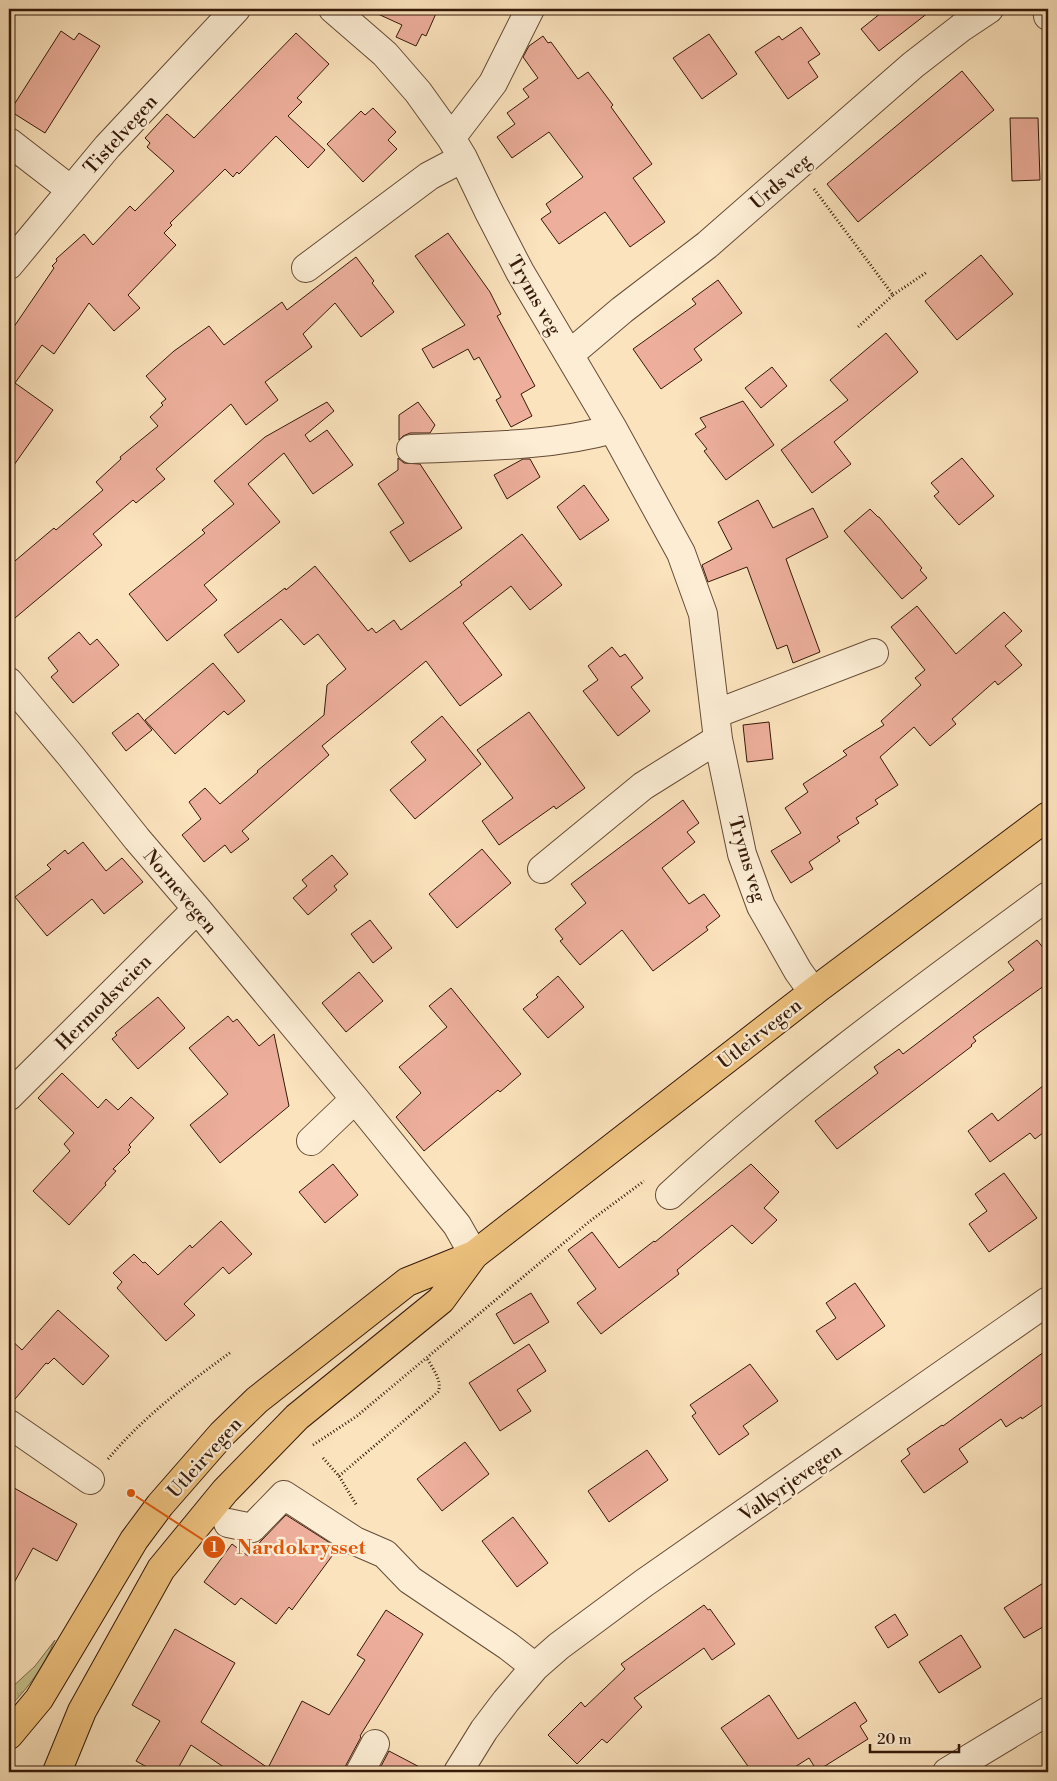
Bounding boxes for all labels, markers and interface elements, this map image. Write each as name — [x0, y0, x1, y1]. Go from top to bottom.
street label: Tistelvegen — [79, 90, 163, 180]
street label: Urds veg — [745, 149, 816, 215]
street label: Tryms veg — [502, 251, 567, 340]
street label: Tryms veg — [723, 814, 771, 905]
street label: Nornevegen — [138, 844, 223, 939]
street label: Hermodsveien — [51, 950, 157, 1056]
street label: Utleirvegen — [713, 993, 807, 1074]
street label: Utleirvegen — [162, 1412, 247, 1503]
street label: Valkyrjevegen — [734, 1439, 847, 1528]
callout: Nardokrysset — [201, 1529, 375, 1564]
text: Nardokrysset — [236, 1536, 366, 1561]
text: 1 — [210, 1538, 218, 1557]
scale bar — [870, 1721, 958, 1753]
text: 20 m — [877, 1730, 912, 1749]

